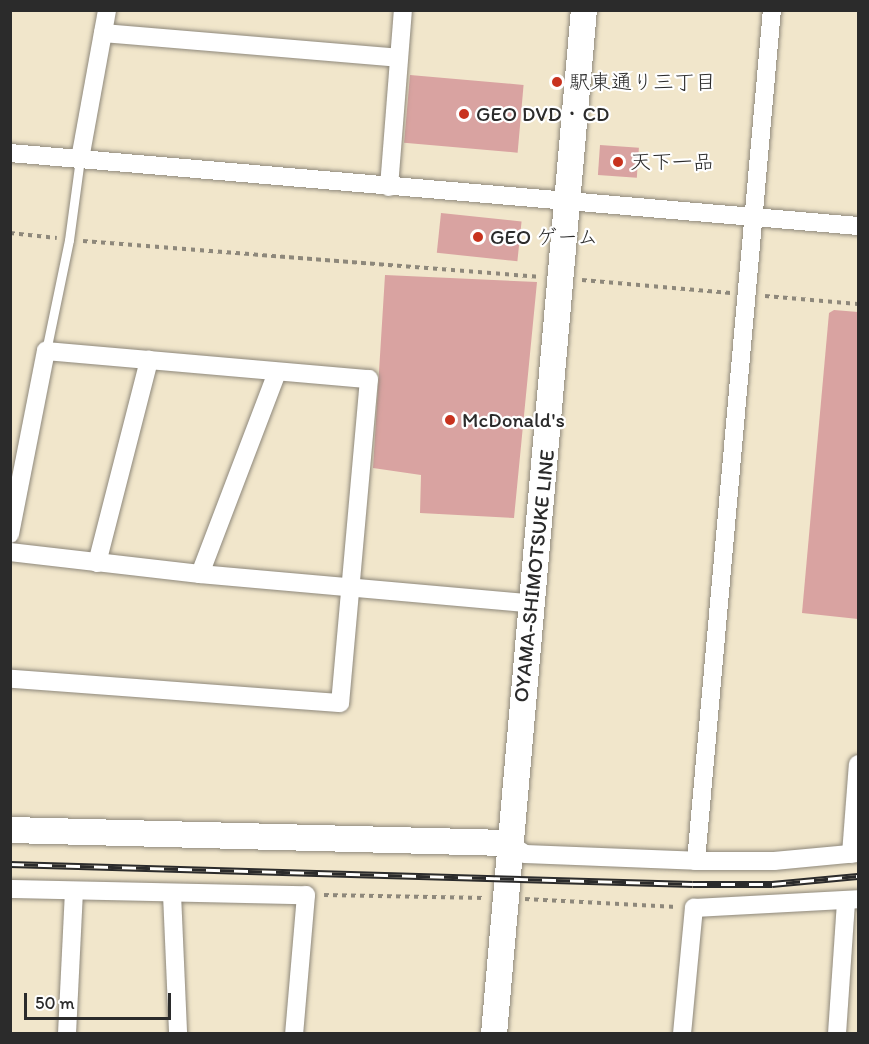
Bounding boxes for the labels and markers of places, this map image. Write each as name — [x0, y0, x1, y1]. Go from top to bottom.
place label: 駅東通り三丁目 — [569, 69, 716, 95]
marker: 駅東通り三丁目 — [550, 75, 564, 89]
place label: GEO DVD・CD — [476, 101, 610, 127]
marker: GEO DVD・CD — [457, 107, 471, 121]
place label: 天下一品 — [630, 149, 714, 175]
marker: 天下一品 — [611, 155, 625, 169]
place label: GEO ゲーム — [490, 224, 599, 250]
marker: GEO ゲーム — [471, 230, 485, 244]
place label: McDonald's — [462, 407, 565, 433]
marker: McDonald's — [443, 413, 457, 427]

